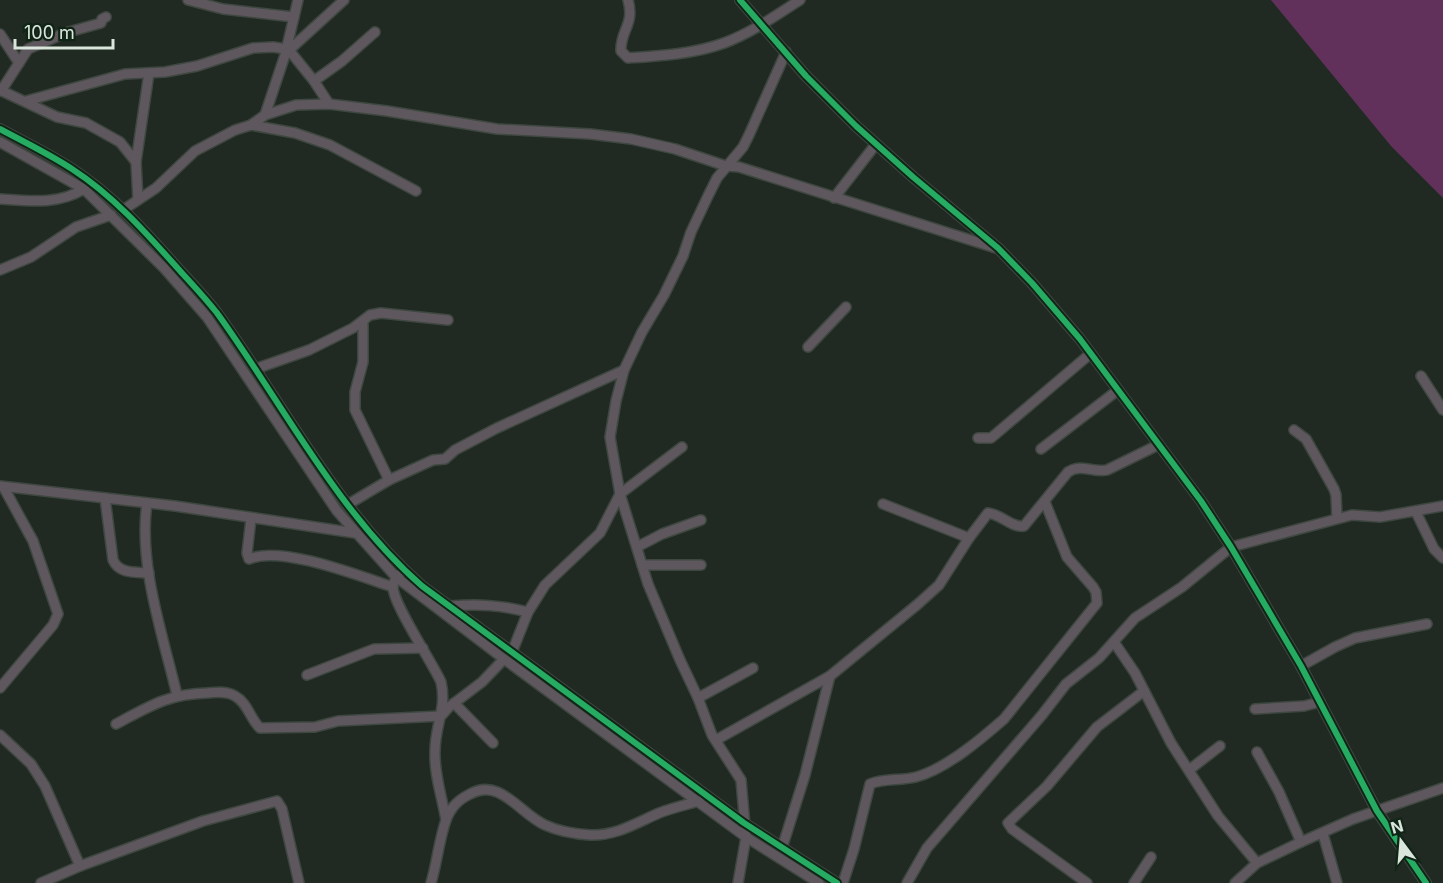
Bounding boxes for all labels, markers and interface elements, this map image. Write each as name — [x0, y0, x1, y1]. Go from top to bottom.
scale bar — [15, 12, 112, 50]
text: 100 m — [24, 22, 75, 43]
north arrow — [1371, 811, 1431, 871]
text: N — [1388, 815, 1405, 838]

